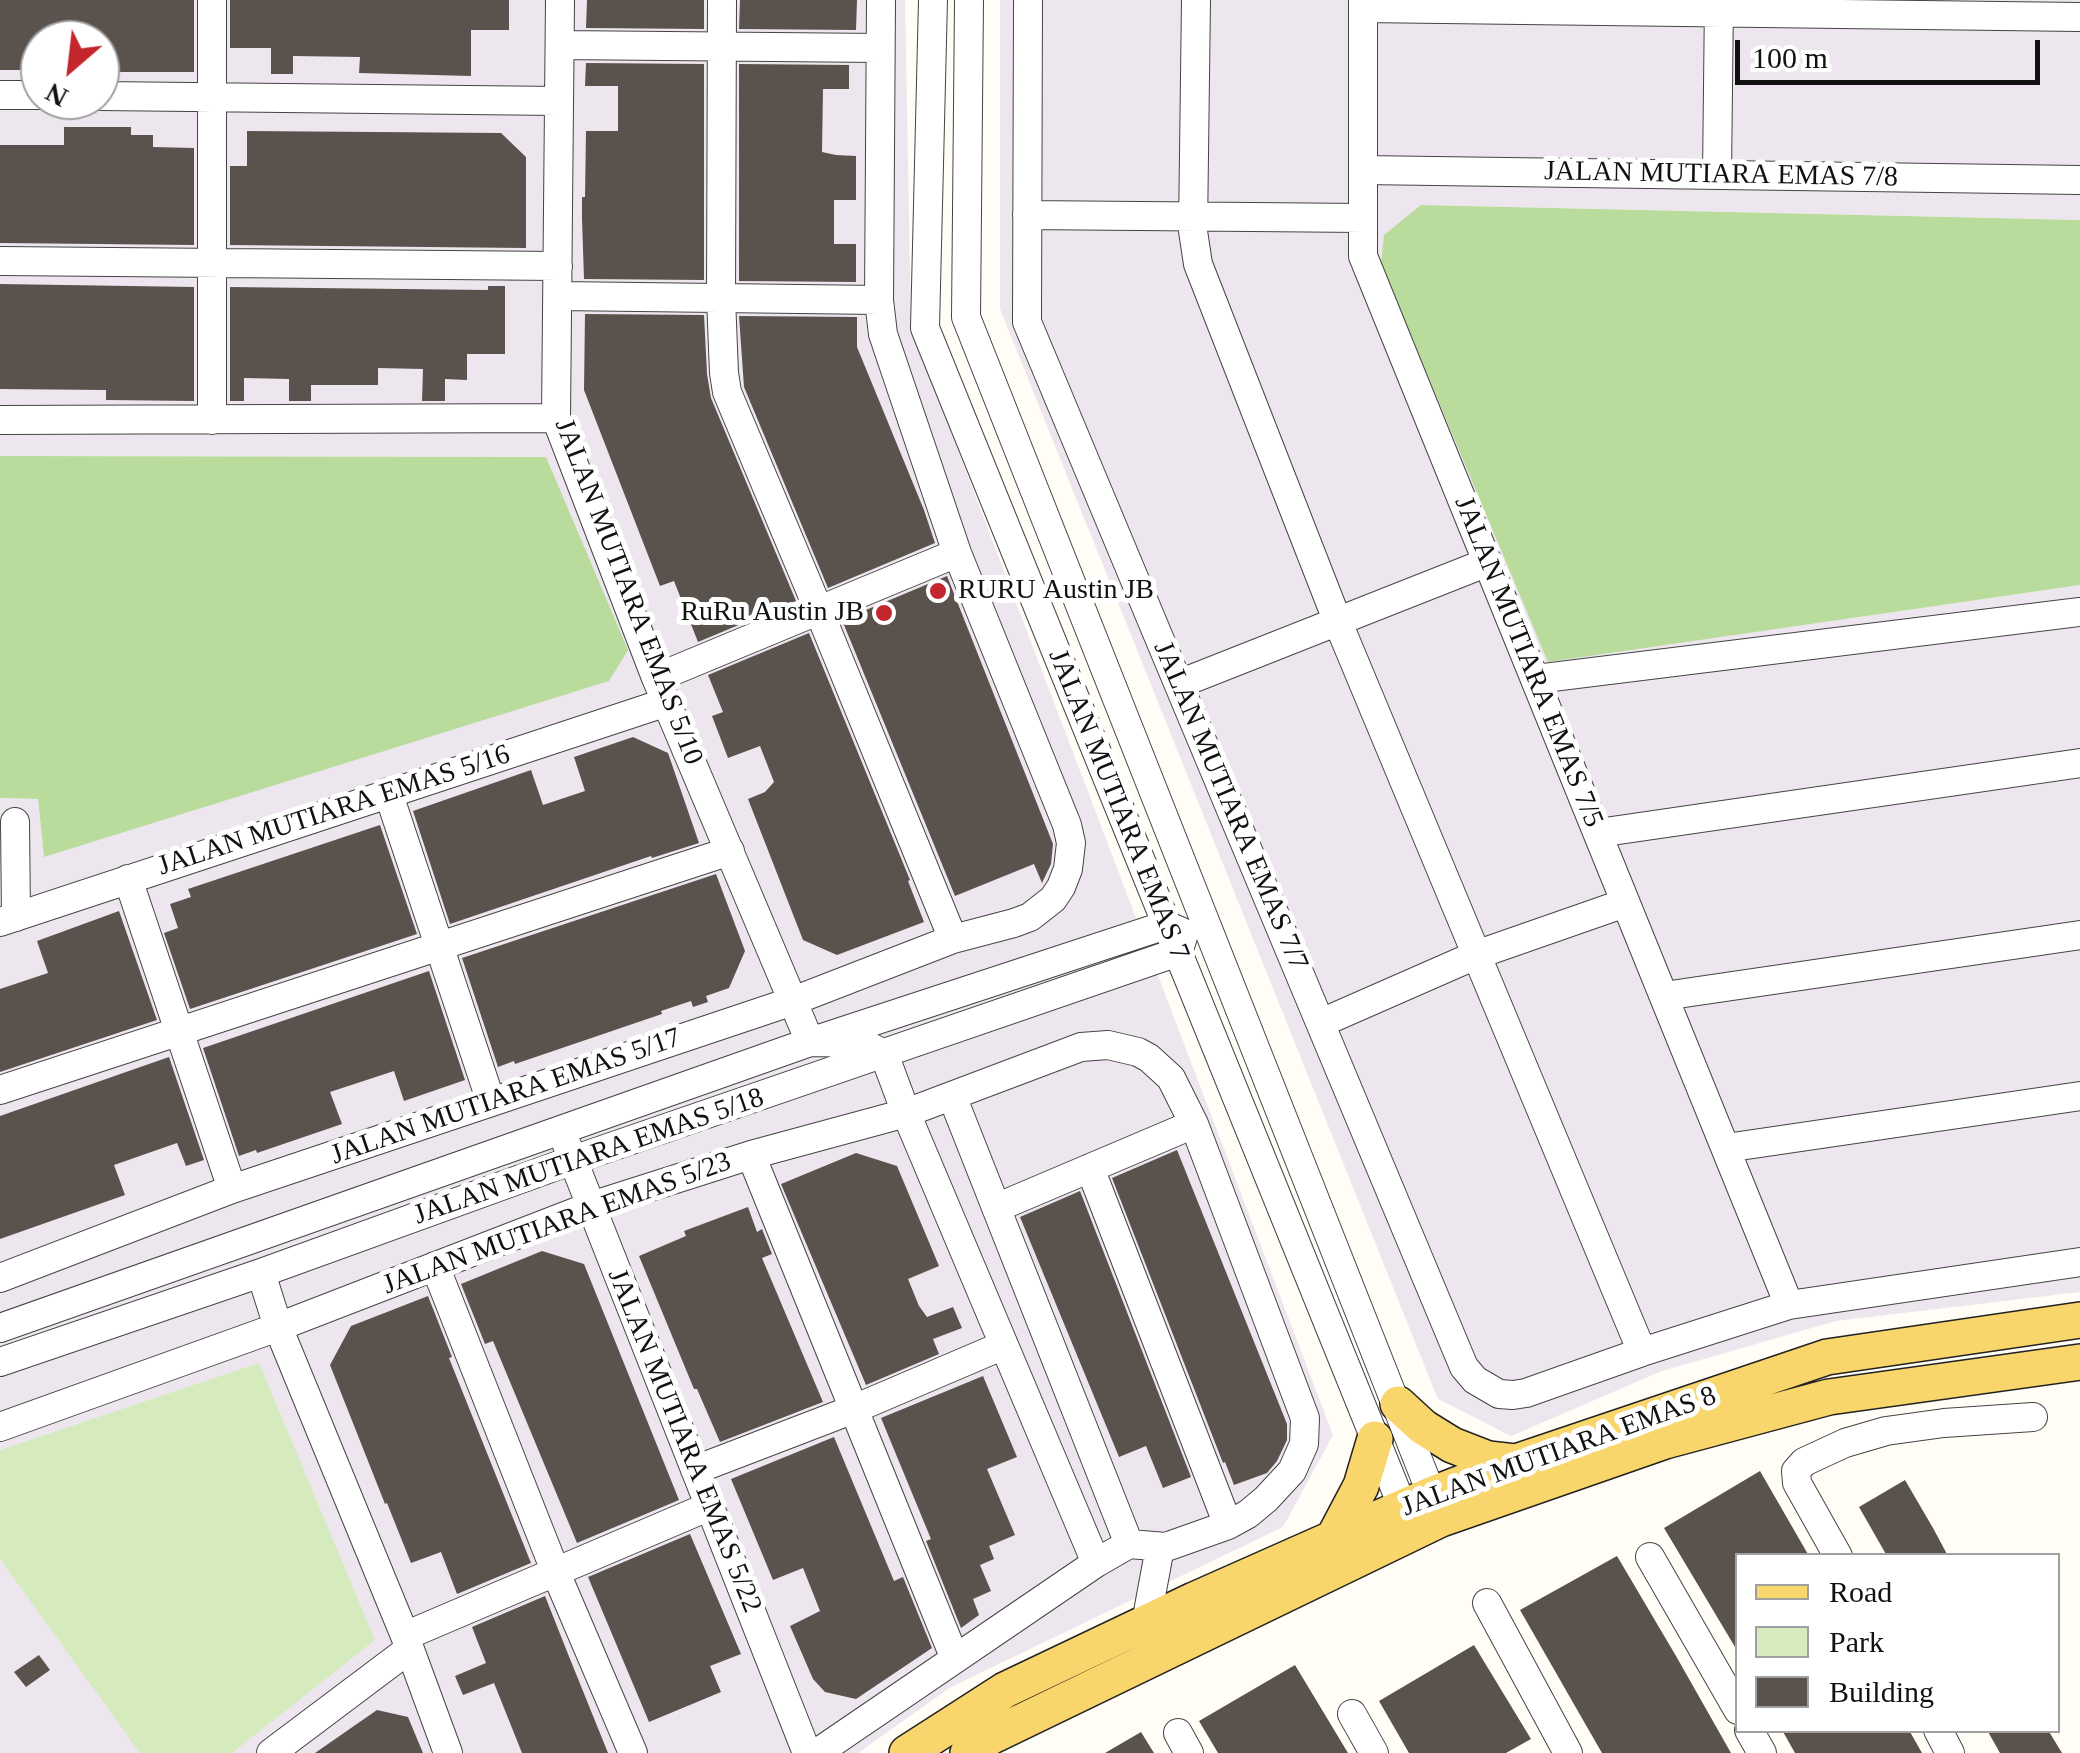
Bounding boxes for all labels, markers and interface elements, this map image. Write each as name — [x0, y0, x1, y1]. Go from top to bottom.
north arrow — [20, 20, 120, 120]
scale bar — [1740, 20, 2045, 82]
text: 100 m — [1752, 41, 1828, 74]
text: N — [40, 77, 73, 114]
street label: JALAN MUTIARA EMAS 7/8 — [1544, 155, 1898, 195]
street label: JALAN MUTIARA EMAS 5/10 — [546, 414, 710, 770]
street label: JALAN MUTIARA EMAS 7/5 — [1446, 492, 1610, 832]
place label: RURU Austin JB — [958, 574, 1154, 608]
marker: RURU Austin JB — [927, 580, 949, 602]
place label: RuRu Austin JB — [680, 596, 864, 630]
marker: RuRu Austin JB — [873, 602, 895, 624]
street label: JALAN MUTIARA EMAS 7/7 — [1145, 637, 1315, 975]
street label: JALAN MUTIARA EMAS 7 — [1040, 645, 1196, 965]
street label: JALAN MUTIARA EMAS 5/16 — [154, 738, 514, 884]
street label: JALAN MUTIARA EMAS 5/17 — [327, 1021, 685, 1173]
street label: JALAN MUTIARA EMAS 5/18 — [410, 1081, 768, 1233]
street label: JALAN MUTIARA EMAS 5/23 — [378, 1145, 736, 1303]
street label: JALAN MUTIARA EMAS 5/22 — [600, 1264, 768, 1618]
street label: JALAN MUTIARA EMAS 8 — [1397, 1379, 1721, 1525]
legend — [1735, 1553, 2060, 1733]
text: Road — [1829, 1575, 1892, 1608]
text: Park — [1829, 1625, 1884, 1658]
text: Building — [1829, 1675, 1934, 1708]

